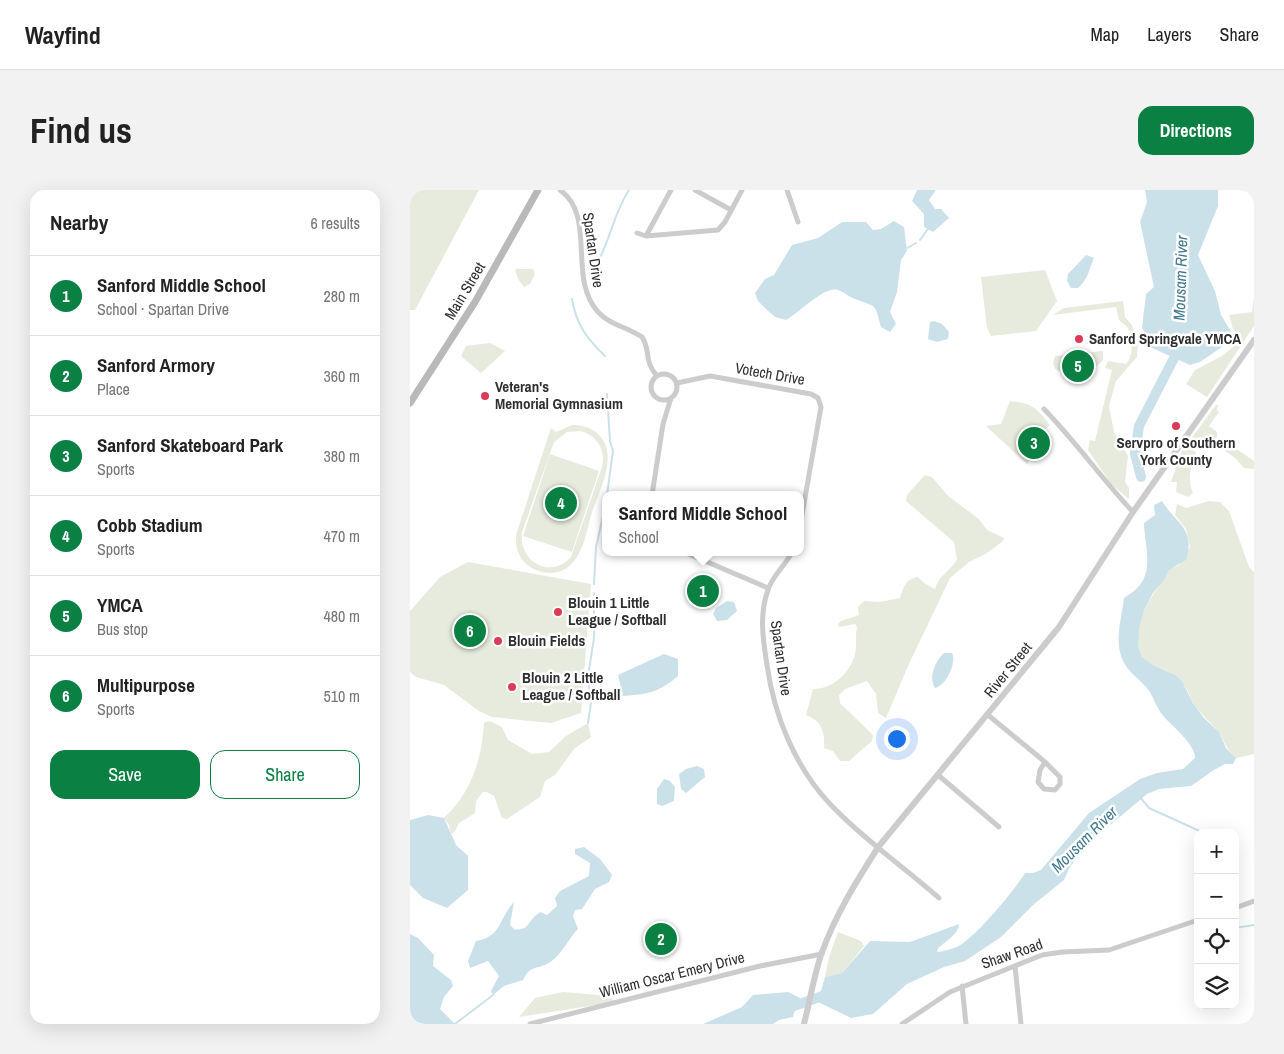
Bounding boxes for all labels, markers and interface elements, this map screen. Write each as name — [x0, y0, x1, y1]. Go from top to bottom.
text: Wayfind — [25, 19, 101, 51]
text: Map — [1091, 22, 1119, 47]
text: Layers — [1147, 22, 1192, 47]
text: Share — [1220, 22, 1259, 47]
button: Directions — [1138, 106, 1254, 155]
text: Find us — [30, 107, 132, 154]
text: Nearby — [50, 208, 108, 237]
street label: Spartan Drive — [578, 211, 609, 289]
text: 6 results — [310, 212, 360, 234]
water label: Mousam River — [1168, 234, 1193, 321]
street label: Main Street — [439, 258, 490, 323]
text: Sanford Middle School — [97, 272, 266, 298]
text: 1 — [62, 285, 70, 307]
text: 280 m — [324, 285, 360, 307]
text: School · Spartan Drive — [97, 298, 229, 320]
place label: Sanford Springvale YMCA — [1089, 328, 1241, 349]
marker: Sanford Springvale YMCA — [1073, 333, 1085, 345]
pin: 5 — [1062, 347, 1094, 385]
text: Sanford Armory — [97, 352, 215, 378]
street label: Votech Drive — [734, 357, 807, 390]
text: 2 — [62, 365, 70, 387]
text: 360 m — [324, 365, 360, 387]
place label: Veteran's Memorial Gymnasium — [495, 376, 623, 414]
text: Place — [97, 378, 130, 400]
marker: Veteran's Memorial Gymnasium — [479, 390, 491, 402]
marker: Servpro of Southern York County — [1170, 420, 1182, 432]
pin: 3 — [1018, 424, 1050, 462]
text: Sanford Skateboard Park — [97, 432, 283, 458]
place label: Servpro of Southern York County — [1117, 432, 1235, 470]
text: 3 — [62, 445, 70, 467]
text: 380 m — [324, 445, 360, 467]
text: Sports — [97, 458, 135, 480]
pin: 4 — [545, 484, 577, 522]
popup — [602, 491, 804, 556]
text: Sanford Middle School — [619, 500, 787, 526]
text: Cobb Stadium — [97, 512, 203, 538]
text: 4 — [62, 525, 70, 547]
text: 470 m — [324, 525, 360, 547]
text: School — [619, 526, 659, 548]
text: Sports — [97, 538, 135, 560]
pin: 1 — [687, 572, 719, 610]
text: YMCA — [97, 592, 143, 618]
place label: Blouin 1 Little League / Softball — [568, 592, 666, 630]
text: 5 — [62, 605, 70, 627]
text: 480 m — [324, 605, 360, 627]
marker: Blouin 1 Little League / Softball — [552, 606, 564, 618]
pin: 6 — [454, 612, 486, 650]
text: Bus stop — [97, 618, 148, 640]
street label: Spartan Drive — [766, 619, 797, 697]
place label: Blouin Fields — [508, 630, 585, 651]
marker: Blouin Fields — [492, 635, 504, 647]
street label: River Street — [979, 637, 1037, 702]
place label: Blouin 2 Little League / Softball — [522, 667, 620, 705]
text: Multipurpose — [97, 672, 195, 698]
marker: Blouin 2 Little League / Softball — [506, 681, 518, 693]
text: 6 — [62, 685, 70, 707]
text: 510 m — [324, 685, 360, 707]
text: Sports — [97, 698, 135, 720]
your location — [884, 726, 910, 752]
button: Save — [50, 750, 200, 799]
button: Share — [210, 750, 360, 799]
water label: Mousam River — [1046, 801, 1122, 877]
map controls — [1194, 829, 1239, 1009]
button: + — [1194, 829, 1239, 874]
button: − — [1194, 874, 1239, 919]
button: locate — [1194, 919, 1239, 964]
pin: 2 — [645, 920, 677, 958]
street label: Shaw Road — [978, 933, 1045, 974]
street label: William Oscar Emery Drive — [597, 946, 747, 1003]
button: layers — [1194, 964, 1239, 1009]

